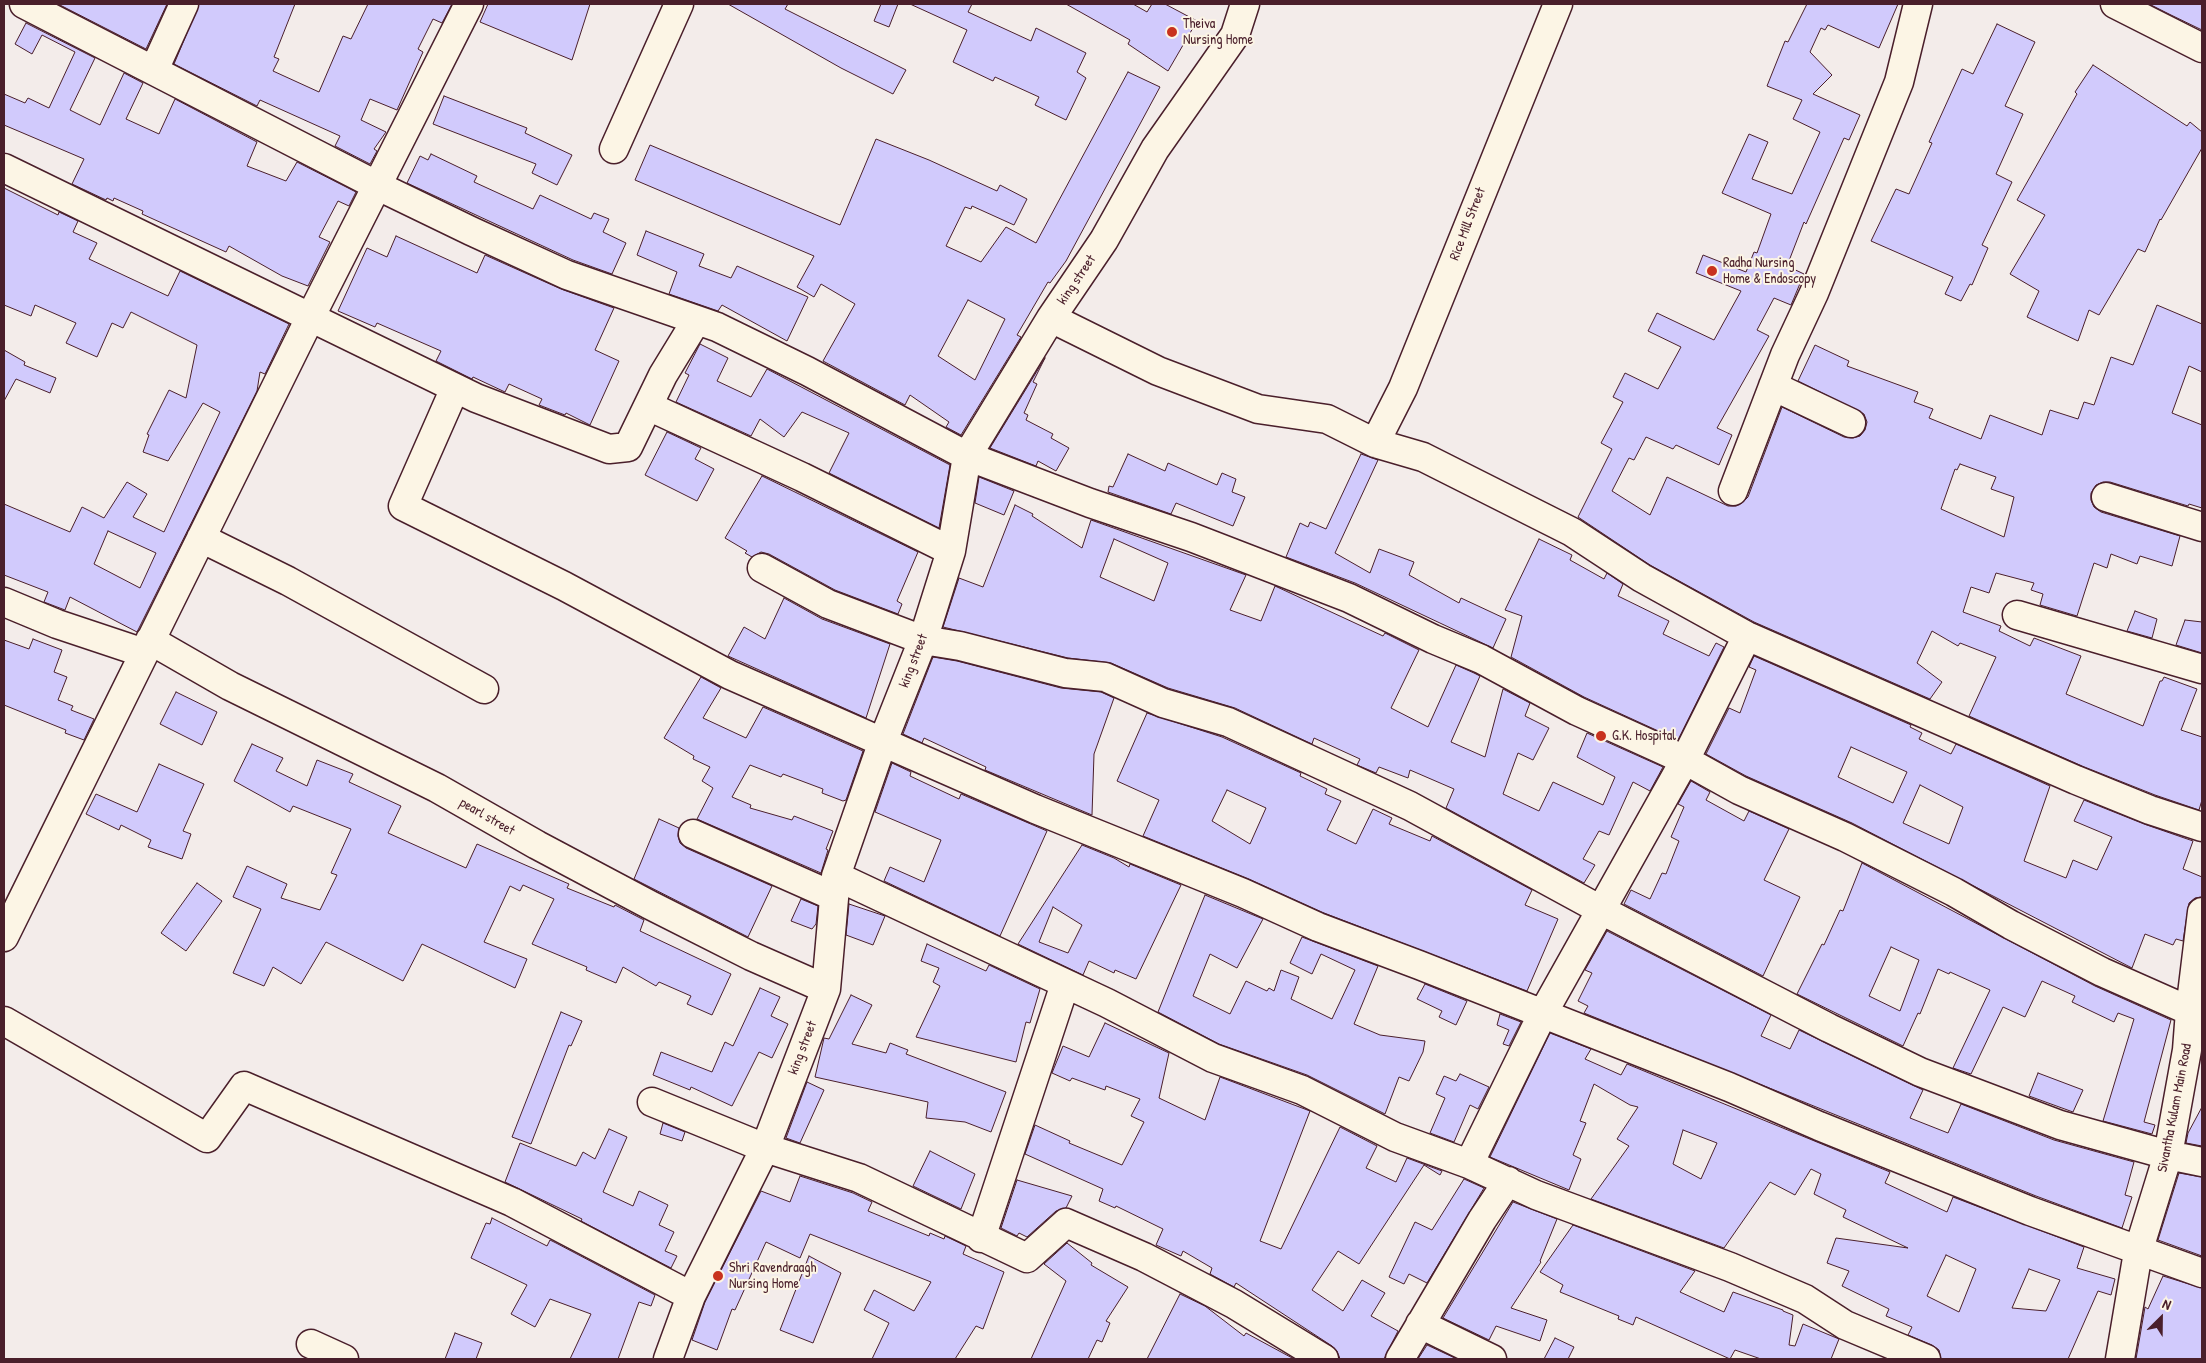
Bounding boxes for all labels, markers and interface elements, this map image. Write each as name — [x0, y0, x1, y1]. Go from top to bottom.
place label: Theiva Nursing Home — [1183, 16, 1253, 48]
marker: Theiva Nursing Home — [1165, 25, 1179, 39]
street label: Rice Mill Street — [1446, 185, 1490, 263]
street label: king street — [1054, 252, 1100, 308]
place label: Radha Nursing Home & Endoscopy — [1723, 255, 1816, 288]
marker: Radha Nursing Home & Endoscopy — [1705, 264, 1719, 278]
street label: king street — [896, 632, 932, 690]
place label: G.K. Hospital — [1612, 728, 1676, 744]
marker: G.K. Hospital — [1594, 729, 1608, 743]
street label: pearl street — [456, 794, 518, 840]
street label: king street — [785, 1019, 821, 1077]
street label: Sivantha Kulam Main Road — [2154, 1042, 2196, 1174]
place label: Shri Ravendraagh Nursing Home — [729, 1260, 816, 1292]
marker: Shri Ravendraagh Nursing Home — [711, 1269, 725, 1283]
north arrow — [2136, 1293, 2186, 1343]
text: N — [2160, 1294, 2174, 1314]

